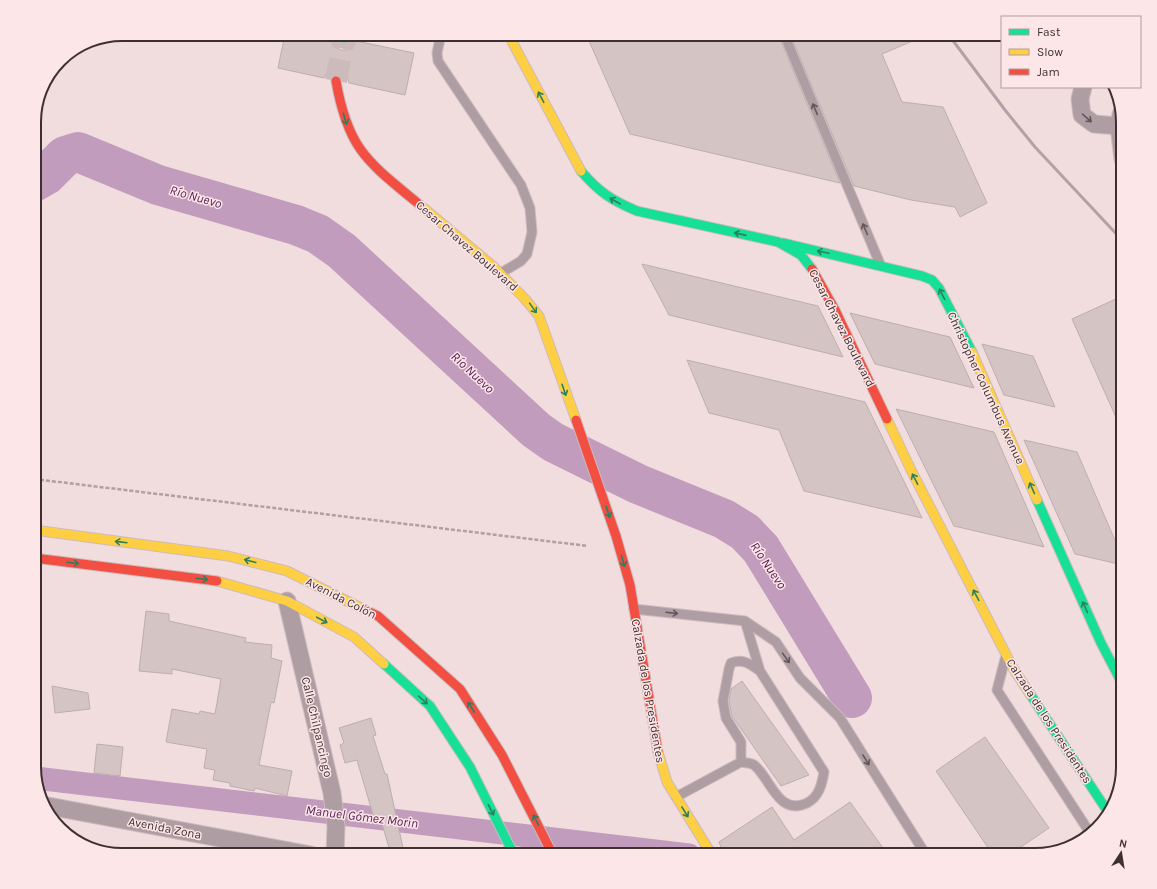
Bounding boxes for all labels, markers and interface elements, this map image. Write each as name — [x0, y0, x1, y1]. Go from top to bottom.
legend — [1001, 16, 1141, 88]
text: Fast — [1037, 25, 1061, 39]
text: Slow — [1037, 45, 1063, 59]
text: Jam — [1037, 65, 1060, 79]
one-way arrow — [536, 91, 544, 103]
one-way arrow — [811, 103, 818, 115]
one-way arrow — [342, 112, 349, 125]
one-way arrow — [1082, 114, 1092, 123]
water label: Río Nuevo — [168, 182, 224, 211]
one-way arrow — [609, 196, 621, 204]
street label: Cesar Chavez Boulevard — [413, 198, 521, 294]
one-way arrow — [861, 223, 869, 235]
one-way arrow — [734, 229, 747, 237]
one-way arrow — [817, 248, 830, 256]
street label: Cesar Chavez Boulevard — [806, 267, 878, 389]
one-way arrow — [938, 288, 946, 300]
one-way arrow — [529, 302, 537, 313]
street label: Christopher Columbus Avenue — [945, 310, 1027, 466]
water label: Río Nuevo — [448, 349, 498, 396]
one-way arrow — [561, 383, 569, 395]
one-way arrow — [911, 474, 919, 486]
one-way arrow — [1028, 483, 1035, 495]
one-way arrow — [604, 506, 612, 518]
one-way arrow — [115, 538, 128, 546]
water label: Río Nuevo — [747, 539, 790, 592]
one-way arrow — [620, 554, 627, 567]
one-way arrow — [243, 557, 256, 564]
one-way arrow — [66, 559, 79, 567]
street label: Avenida Colón — [303, 574, 379, 622]
one-way arrow — [195, 575, 208, 583]
one-way arrow — [971, 589, 979, 601]
one-way arrow — [1081, 601, 1088, 613]
one-way arrow — [665, 609, 678, 617]
one-way arrow — [315, 616, 327, 624]
street label: Calzada de los Presidentes — [628, 618, 668, 764]
one-way arrow — [783, 652, 791, 664]
street label: Calzada de los Presidentes — [1003, 656, 1095, 786]
street label: Calle Chilpancingo — [299, 676, 335, 778]
one-way arrow — [418, 695, 428, 704]
one-way arrow — [467, 702, 476, 713]
one-way arrow — [862, 754, 871, 765]
water label: Manuel Gómez Morin — [305, 802, 419, 831]
one-way arrow — [488, 803, 495, 815]
one-way arrow — [681, 806, 689, 817]
street label: Avenida Zona — [127, 814, 203, 842]
one-way arrow — [531, 815, 539, 827]
north arrow — [1101, 833, 1141, 873]
text: N — [1118, 837, 1128, 851]

